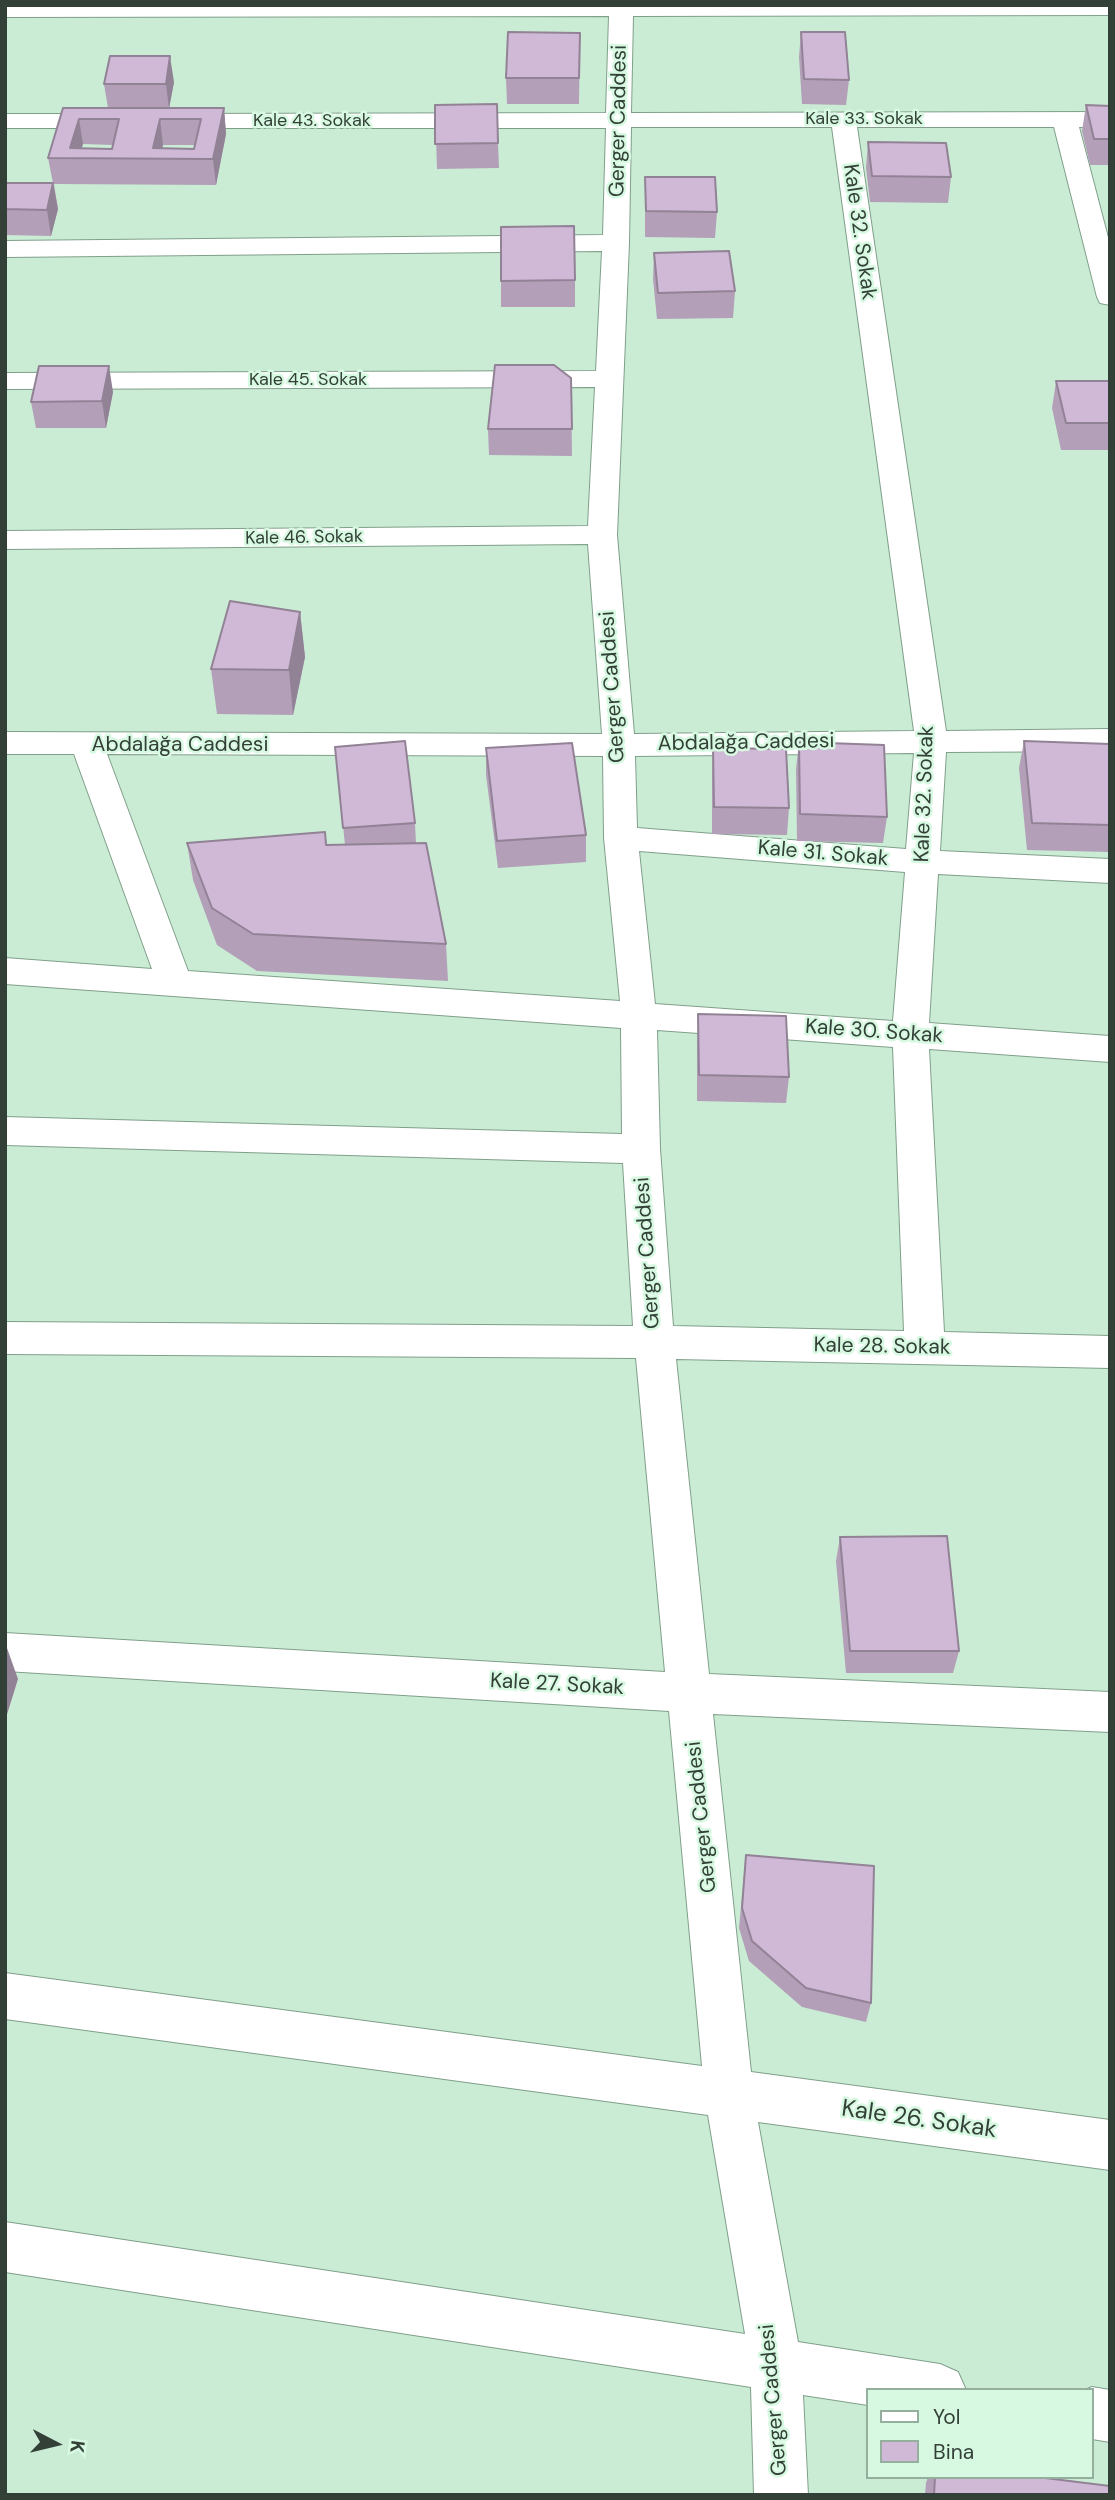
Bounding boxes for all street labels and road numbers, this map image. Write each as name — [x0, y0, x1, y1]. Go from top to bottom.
street label: Gerger Caddesi — [605, 45, 633, 197]
street label: Kale 33. Sokak — [805, 108, 923, 130]
street label: Kale 43. Sokak — [253, 110, 371, 132]
street label: Kale 32. Sokak — [837, 163, 881, 301]
street label: Kale 45. Sokak — [249, 369, 367, 391]
street label: Kale 46. Sokak — [245, 526, 363, 550]
street label: Gerger Caddesi — [595, 610, 631, 764]
street label: Kale 32. Sokak — [910, 725, 940, 863]
street label: Abdalağa Caddesi — [657, 729, 835, 757]
street label: Abdalağa Caddesi — [92, 732, 268, 758]
street label: Kale 31. Sokak — [757, 836, 889, 872]
street label: Kale 30. Sokak — [804, 1015, 944, 1049]
street label: Gerger Caddesi — [630, 1176, 666, 1330]
street label: Kale 28. Sokak — [813, 1333, 951, 1361]
street label: Kale 27. Sokak — [489, 1669, 625, 1701]
street label: Gerger Caddesi — [682, 1740, 722, 1894]
street label: Kale 26. Sokak — [840, 2095, 998, 2145]
street label: Gerger Caddesi — [755, 2323, 793, 2477]

